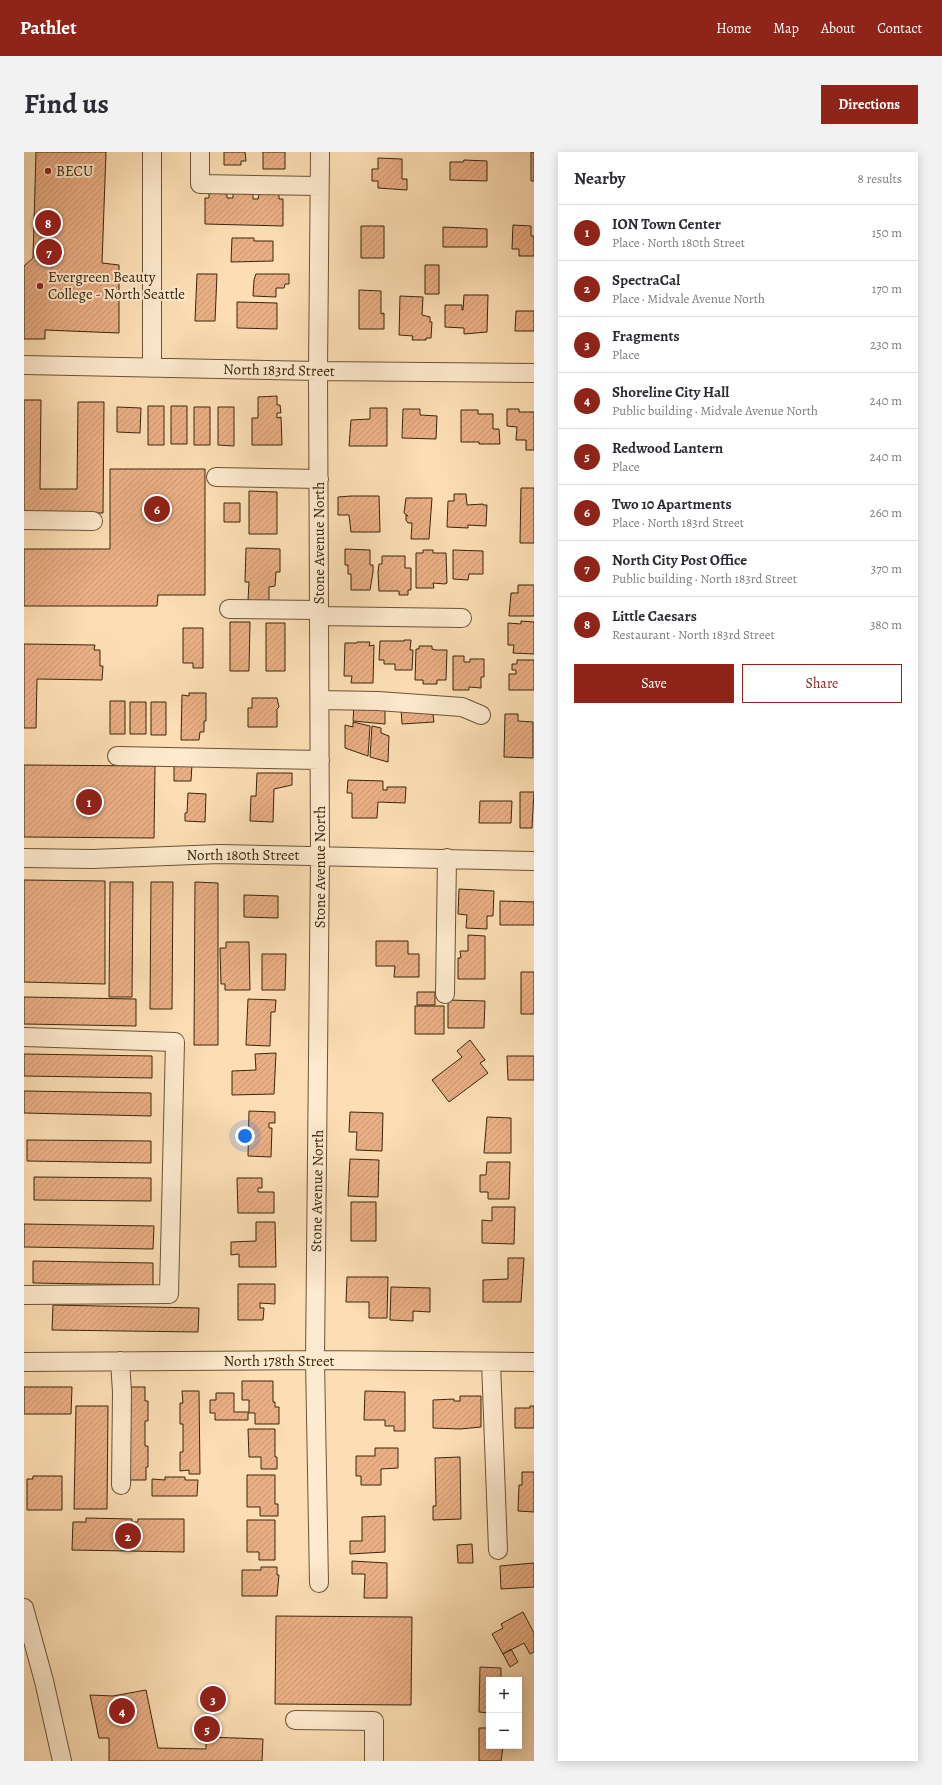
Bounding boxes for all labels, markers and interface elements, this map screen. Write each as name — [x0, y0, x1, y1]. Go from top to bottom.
text: Pathlet — [20, 15, 76, 41]
text: Home — [716, 19, 751, 38]
text: Map — [773, 19, 799, 38]
text: About — [821, 19, 855, 38]
text: Contact — [877, 19, 922, 38]
text: Find us — [24, 85, 109, 123]
button: Directions — [821, 85, 918, 124]
place label: BECU — [56, 161, 93, 181]
marker: BECU — [43, 166, 53, 176]
text: Nearby — [574, 167, 625, 190]
text: 8 results — [858, 170, 902, 187]
pin: 8 — [35, 208, 61, 238]
text: ION Town Center — [612, 214, 721, 234]
text: 1 — [585, 224, 589, 241]
text: 150 m — [872, 224, 902, 241]
text: Place · North 180th Street — [612, 234, 745, 251]
pin: 7 — [36, 237, 62, 267]
place label: Evergreen Beauty College - North Seattle — [48, 267, 185, 304]
text: SpectraCal — [612, 270, 680, 290]
text: 2 — [584, 280, 590, 297]
text: 170 m — [872, 280, 902, 297]
marker: Evergreen Beauty College - North Seattle — [35, 281, 45, 291]
text: Place · Midvale Avenue North — [612, 290, 765, 307]
text: Fragments — [612, 326, 680, 346]
text: 3 — [584, 336, 590, 353]
text: 230 m — [870, 336, 902, 353]
text: Place — [612, 346, 640, 363]
street label: North 183rd Street — [223, 359, 335, 381]
text: Shoreline City Hall — [612, 382, 729, 402]
text: 4 — [584, 392, 590, 409]
text: 240 m — [870, 392, 902, 409]
text: Public building · Midvale Avenue North — [612, 402, 818, 419]
text: Redwood Lantern — [612, 438, 723, 458]
text: 5 — [584, 448, 590, 465]
text: 240 m — [870, 448, 902, 465]
text: Place — [612, 458, 640, 475]
street label: Stone Avenue North — [309, 482, 329, 604]
pin: 6 — [144, 494, 170, 524]
text: Two 10 Apartments — [612, 494, 732, 514]
text: 6 — [584, 504, 590, 521]
text: 260 m — [869, 504, 902, 521]
text: Place · North 183rd Street — [612, 514, 744, 531]
text: North City Post Office — [612, 550, 747, 570]
text: 7 — [584, 560, 590, 577]
text: 370 m — [871, 560, 902, 577]
text: Public building · North 183rd Street — [612, 570, 797, 587]
text: Little Caesars — [612, 606, 697, 626]
text: 8 — [584, 616, 590, 633]
text: 380 m — [870, 616, 902, 633]
text: Restaurant · North 183rd Street — [612, 626, 775, 643]
button: Save — [574, 664, 734, 703]
button: Share — [742, 664, 902, 703]
pin: 1 — [76, 787, 102, 817]
street label: Stone Avenue North — [310, 806, 330, 928]
street label: North 180th Street — [187, 845, 299, 865]
your location — [235, 1126, 255, 1146]
street label: Stone Avenue North — [306, 1130, 328, 1252]
street label: North 178th Street — [223, 1351, 335, 1371]
pin: 2 — [115, 1521, 141, 1551]
map controls — [486, 1677, 522, 1749]
button: + — [486, 1677, 522, 1713]
pin: 3 — [200, 1684, 226, 1714]
pin: 4 — [109, 1696, 135, 1726]
button: − — [486, 1713, 522, 1749]
pin: 5 — [194, 1714, 220, 1744]

